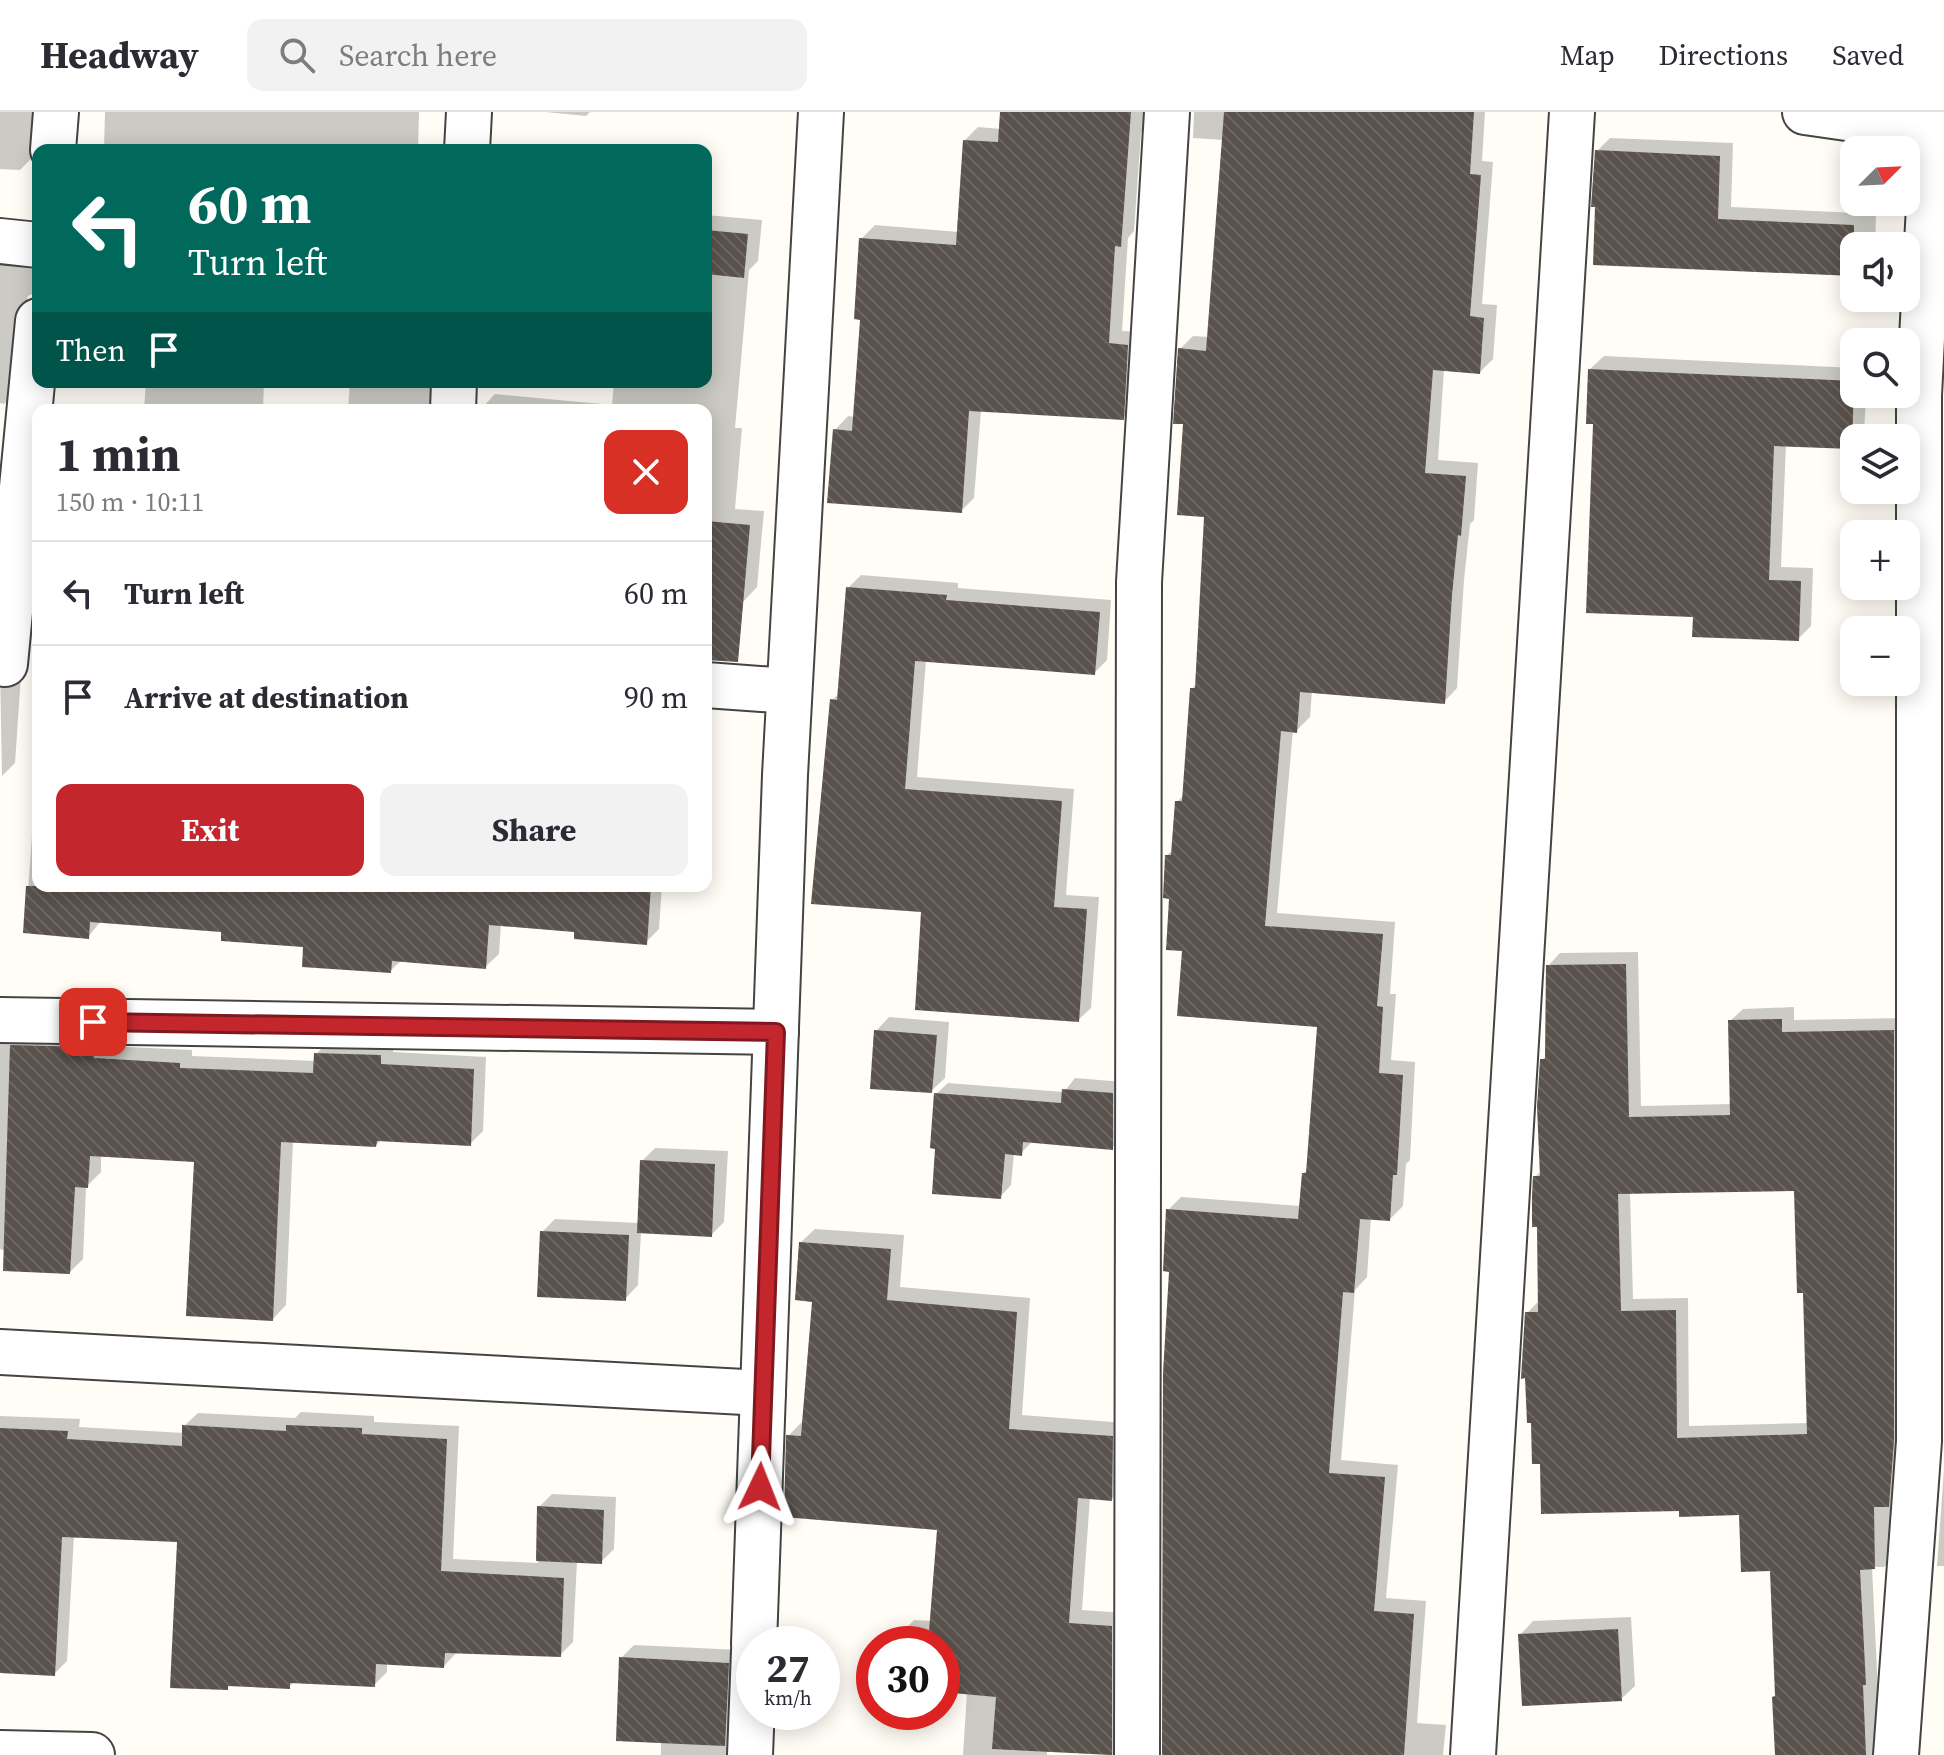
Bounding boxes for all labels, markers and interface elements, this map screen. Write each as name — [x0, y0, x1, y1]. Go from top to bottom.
search box — [247, 19, 807, 91]
text: Headway — [40, 29, 199, 81]
icon: search — [275, 33, 319, 77]
text: Search here — [339, 35, 497, 76]
text: Map — [1560, 36, 1615, 74]
text: Directions — [1659, 36, 1788, 74]
text: Saved — [1832, 36, 1904, 74]
north arrow — [1840, 136, 1920, 216]
map controls — [1840, 136, 1920, 696]
text: 60 m — [188, 165, 311, 242]
icon: left — [56, 176, 160, 280]
button: sound — [1840, 232, 1920, 312]
text: Turn left — [188, 238, 327, 287]
icon: arrive — [142, 328, 186, 372]
button: search — [1840, 328, 1920, 408]
text: Then — [56, 330, 126, 371]
text: 1 min — [56, 421, 181, 487]
button: layers — [1840, 424, 1920, 504]
button: close — [604, 430, 688, 514]
text: 150 m · 10:11 — [56, 484, 204, 520]
button: + — [1840, 520, 1920, 600]
icon: left — [56, 571, 100, 615]
text: Turn left — [124, 573, 244, 614]
text: 60 m — [624, 573, 688, 614]
button: − — [1840, 616, 1920, 696]
icon: arrive — [56, 675, 100, 719]
text: Arrive at destination — [124, 677, 409, 718]
text: 90 m — [624, 677, 688, 718]
button: Exit — [56, 784, 364, 876]
button: Share — [380, 784, 688, 876]
pin — [59, 988, 127, 1056]
icon: arrive — [71, 1000, 115, 1044]
position arrow — [718, 1445, 802, 1529]
speed limit sign: 30 — [856, 1626, 960, 1730]
text: 27 — [766, 1641, 810, 1695]
text: km/h — [764, 1684, 812, 1712]

